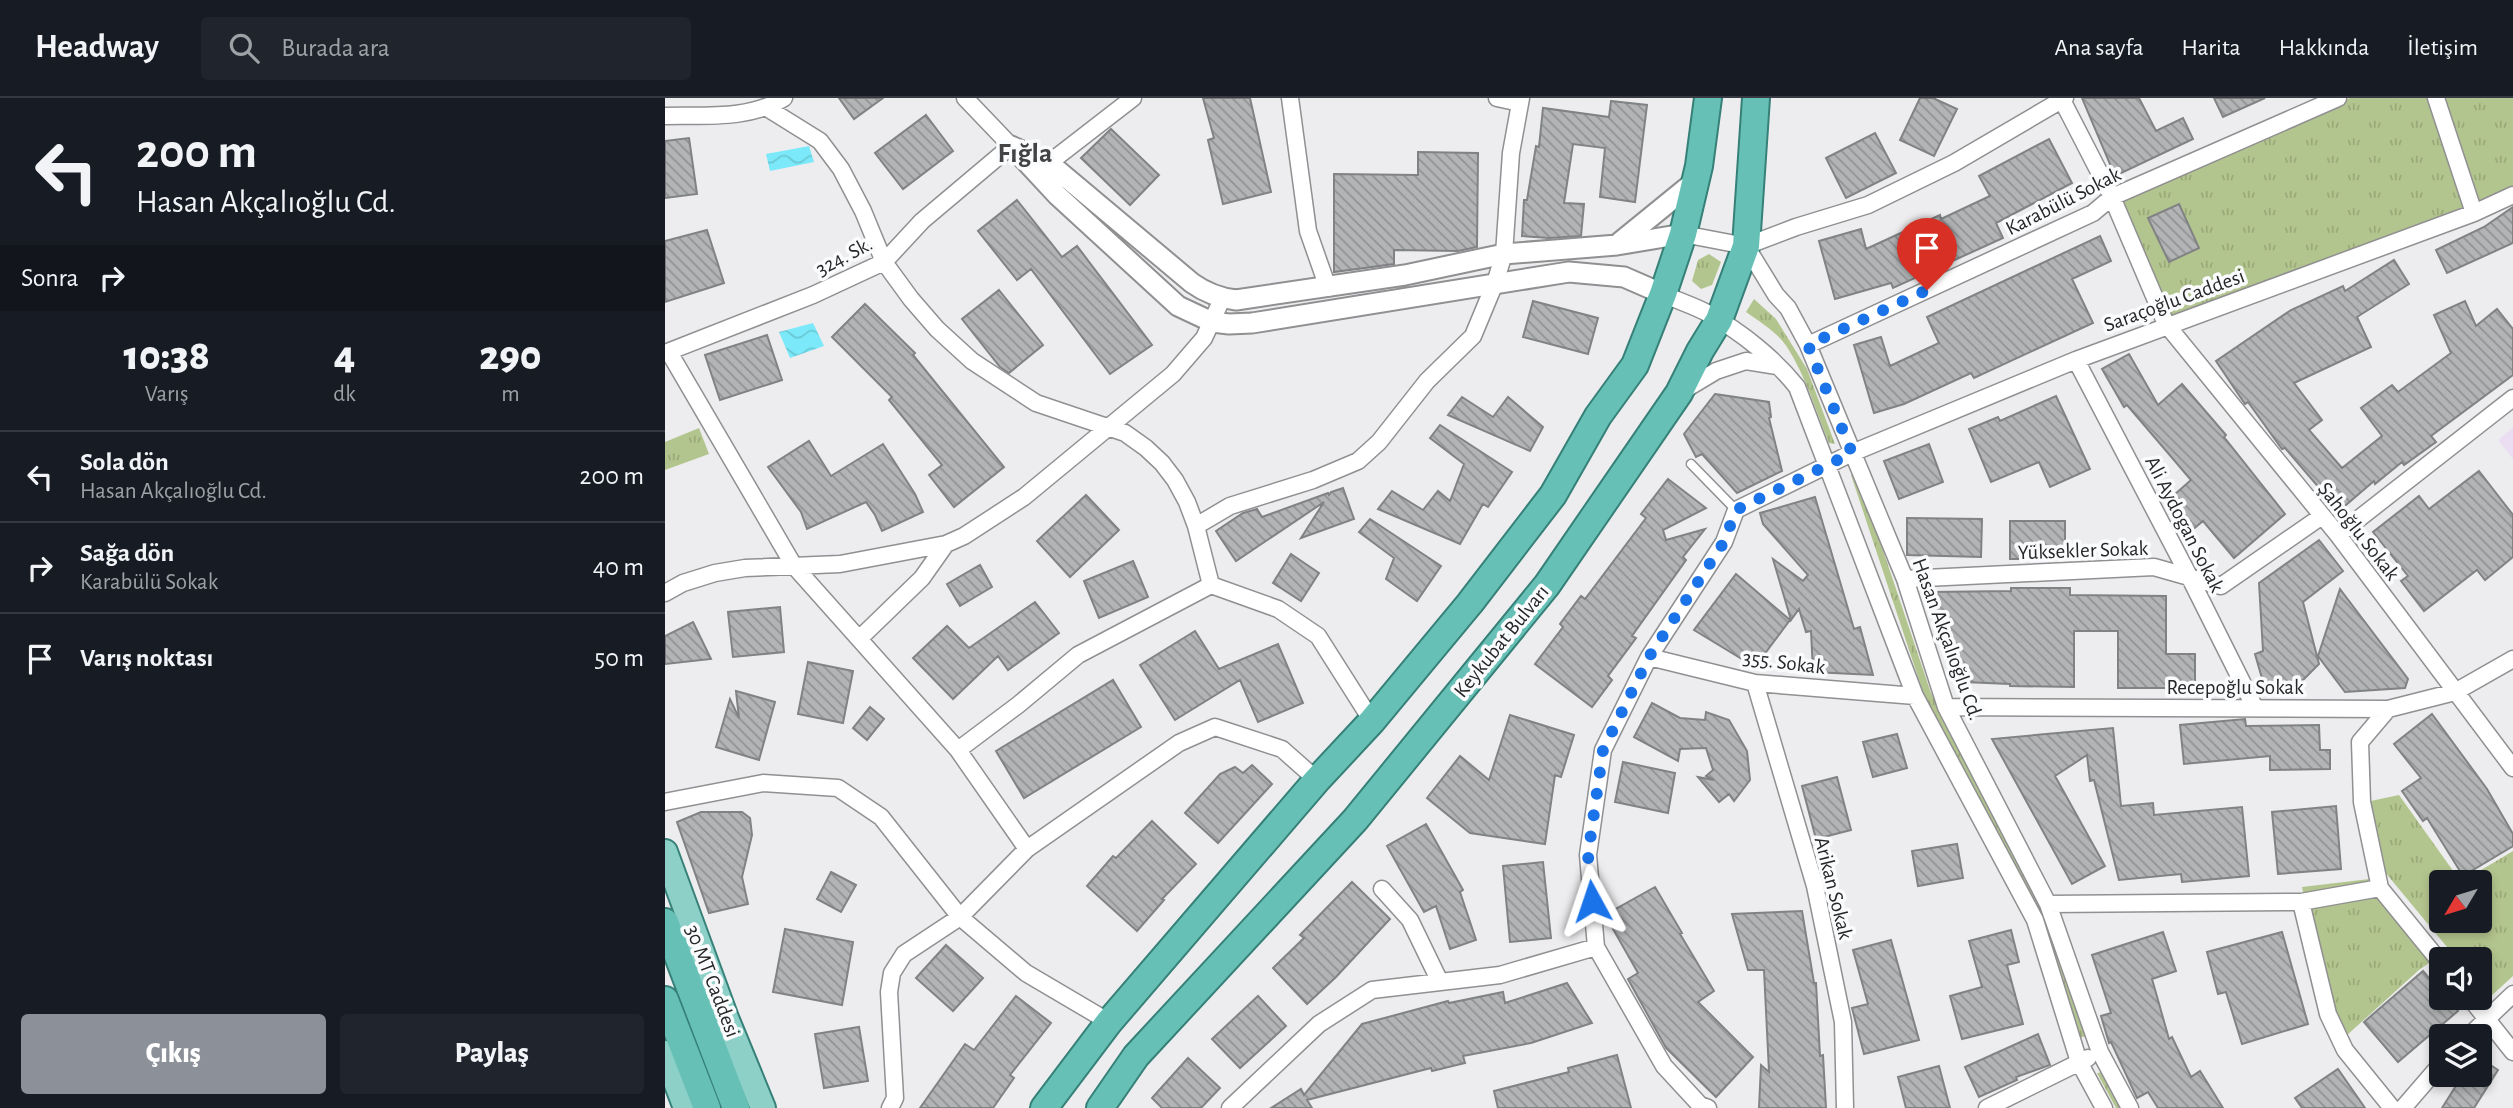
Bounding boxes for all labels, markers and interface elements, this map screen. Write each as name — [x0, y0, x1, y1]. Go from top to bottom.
search box — [201, 17, 691, 80]
icon: search — [225, 29, 263, 67]
text: Headway — [35, 31, 159, 64]
text: Burada ara — [281, 35, 390, 61]
text: Ana sayfa — [2054, 36, 2144, 60]
text: Harita — [2182, 36, 2241, 60]
text: Hakkında — [2279, 36, 2369, 60]
text: İletişim — [2407, 36, 2478, 60]
icon: left — [21, 126, 112, 217]
text: 200 m — [136, 128, 257, 177]
district label: Fığla — [998, 140, 1052, 168]
street label: Karabülü Sokak — [2002, 163, 2125, 239]
text: Hasan Akçalıoğlu Cd. — [136, 186, 396, 218]
pin — [1897, 218, 1957, 290]
icon: arrive — [1908, 229, 1946, 267]
street label: 324. Sk. — [813, 233, 876, 280]
icon: right — [93, 259, 131, 297]
text: Sonra — [21, 265, 79, 291]
street label: Saraçoğlu Caddesi — [2101, 265, 2247, 336]
text: 10:38 — [123, 335, 210, 377]
text: 4 — [334, 335, 355, 377]
text: 290 — [479, 335, 542, 377]
text: Varış — [145, 383, 188, 406]
text: dk — [333, 383, 356, 406]
text: m — [501, 383, 520, 406]
text: Sola dön — [80, 449, 169, 475]
street label: Ali Aydogan Sokak — [2141, 453, 2228, 596]
icon: left — [21, 458, 59, 496]
text: 200 m — [580, 463, 644, 489]
street label: Şahoğlu Sokak — [2314, 478, 2404, 585]
text: Hasan Akçalıoğlu Cd. — [80, 480, 267, 503]
street label: Yüksekler Sokak — [2017, 538, 2149, 563]
text: Sağa dön — [80, 540, 174, 566]
icon: right — [21, 549, 59, 587]
text: 40 m — [593, 554, 644, 580]
street label: Hasan Akçalıoğlu Cd. — [1909, 555, 1987, 723]
text: Karabülü Sokak — [80, 571, 218, 594]
street label: Keykubat Bulvarı — [1450, 581, 1553, 701]
icon: arrive — [21, 640, 59, 678]
text: Varış noktası — [80, 645, 213, 671]
text: 50 m — [594, 645, 644, 671]
street label: 355. Sokak — [1742, 647, 1827, 678]
street label: Recepoğlu Sokak — [2166, 677, 2304, 698]
street label: Arikan Sokak — [1811, 835, 1857, 942]
position arrow — [1555, 864, 1629, 938]
north arrow — [2429, 870, 2492, 933]
map controls — [2429, 870, 2492, 1087]
street label: 30 MT Caddesi — [682, 922, 744, 1040]
button: sound — [2429, 947, 2492, 1010]
button: Çıkış — [21, 1014, 326, 1094]
button: Paylaş — [340, 1014, 644, 1094]
button: layers — [2429, 1024, 2492, 1087]

